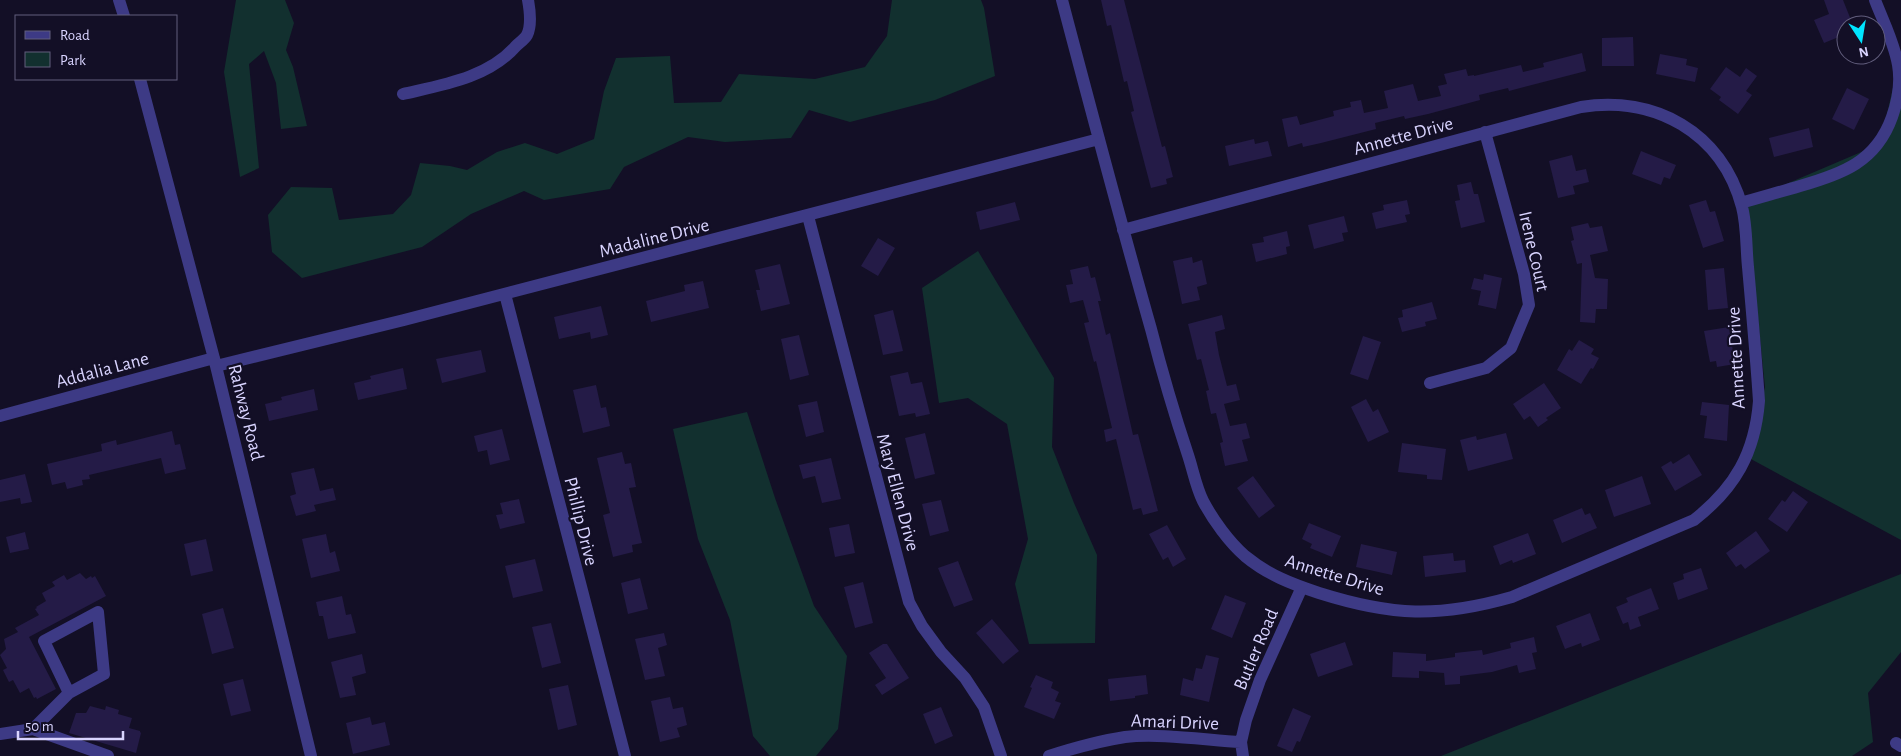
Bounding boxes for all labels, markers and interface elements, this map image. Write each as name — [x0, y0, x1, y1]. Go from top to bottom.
legend — [15, 15, 178, 80]
north arrow — [1836, 15, 1886, 65]
text: Road — [60, 28, 90, 43]
text: N — [1857, 44, 1870, 60]
text: Park — [60, 53, 86, 68]
street label: Annette Drive — [1352, 114, 1455, 159]
street label: Irene Court — [1515, 209, 1552, 293]
street label: Madaline Drive — [597, 216, 711, 261]
street label: Annette Drive — [1724, 306, 1749, 409]
street label: Addalia Lane — [54, 349, 151, 392]
street label: Rahway Road — [224, 362, 267, 463]
street label: Mary Ellen Drive — [873, 432, 922, 553]
street label: Phillip Drive — [560, 475, 601, 568]
street label: Annette Drive — [1283, 551, 1386, 599]
street label: Butler Road — [1231, 606, 1282, 693]
scale bar — [18, 708, 122, 740]
street label: Amari Drive — [1131, 711, 1219, 734]
text: 50 m — [25, 719, 54, 734]

